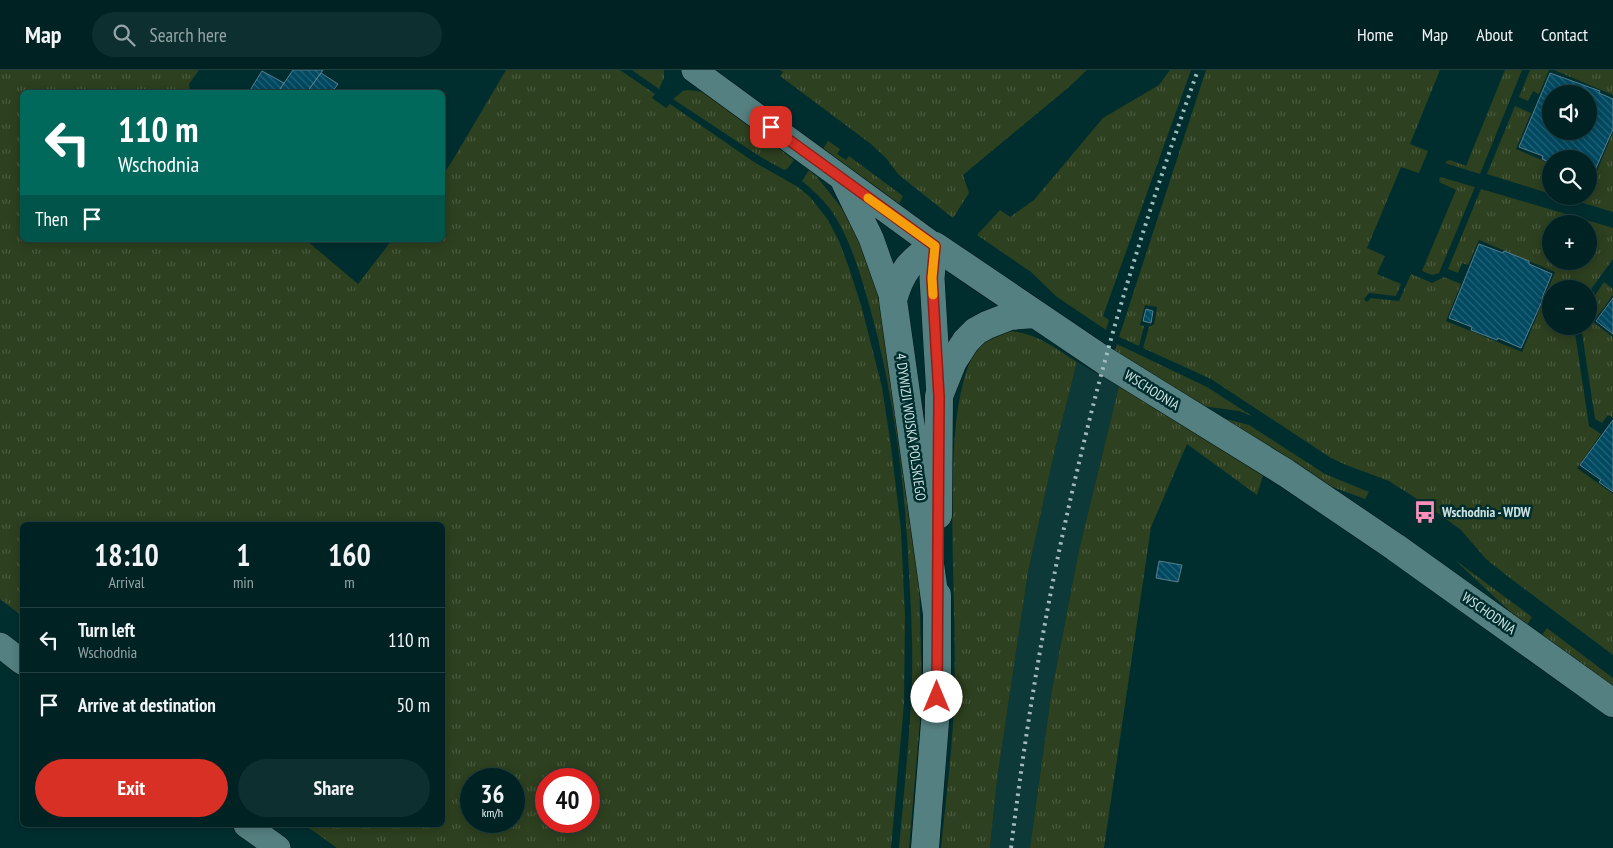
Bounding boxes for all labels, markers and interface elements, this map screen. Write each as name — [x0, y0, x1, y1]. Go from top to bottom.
search box — [92, 12, 442, 57]
text: Map — [25, 19, 62, 50]
icon: search — [110, 21, 138, 49]
text: Search here — [150, 23, 227, 47]
text: Home — [1357, 23, 1394, 46]
text: Map — [1422, 23, 1448, 46]
text: About — [1476, 23, 1513, 46]
text: Contact — [1541, 23, 1588, 46]
map controls — [1542, 85, 1597, 335]
button: sound — [1542, 85, 1597, 140]
text: 110 m — [118, 106, 199, 152]
pin — [750, 106, 792, 148]
icon: left — [35, 110, 100, 175]
icon: arrive — [757, 113, 785, 141]
text: Wschodnia — [118, 150, 199, 178]
button: search — [1542, 150, 1597, 205]
icon: arrive — [78, 205, 106, 233]
text: Then — [35, 207, 68, 231]
button: + — [1542, 215, 1597, 270]
button: − — [1542, 280, 1597, 335]
street label: 4 DYWIZJI WOJSKA POLSKIEGO — [892, 352, 930, 502]
street label: WSCHODNIA — [1121, 366, 1183, 414]
bus stop icon: Wschodnia - WDW — [1412, 499, 1438, 525]
place label: Wschodnia - WDW — [1441, 503, 1532, 521]
text: 18:10 — [94, 535, 159, 574]
text: 1 — [236, 535, 251, 574]
text: 160 — [328, 535, 371, 574]
text: Arrival — [108, 572, 145, 592]
text: min — [233, 572, 254, 592]
text: m — [344, 572, 355, 592]
street label: WSCHODNIA — [1459, 588, 1520, 638]
text: Turn left — [78, 618, 135, 642]
icon: left — [35, 626, 63, 654]
text: 110 m — [388, 628, 430, 652]
text: Wschodnia — [78, 642, 137, 662]
position arrow — [910, 670, 962, 722]
icon: arrive — [35, 691, 63, 719]
text: Arrive at destination — [78, 693, 216, 717]
text: 50 m — [397, 693, 430, 717]
button: Exit — [35, 759, 228, 817]
button: Share — [238, 759, 430, 817]
speed limit sign: 40 — [535, 768, 600, 833]
text: 36 — [481, 778, 504, 810]
text: km/h — [482, 805, 503, 820]

